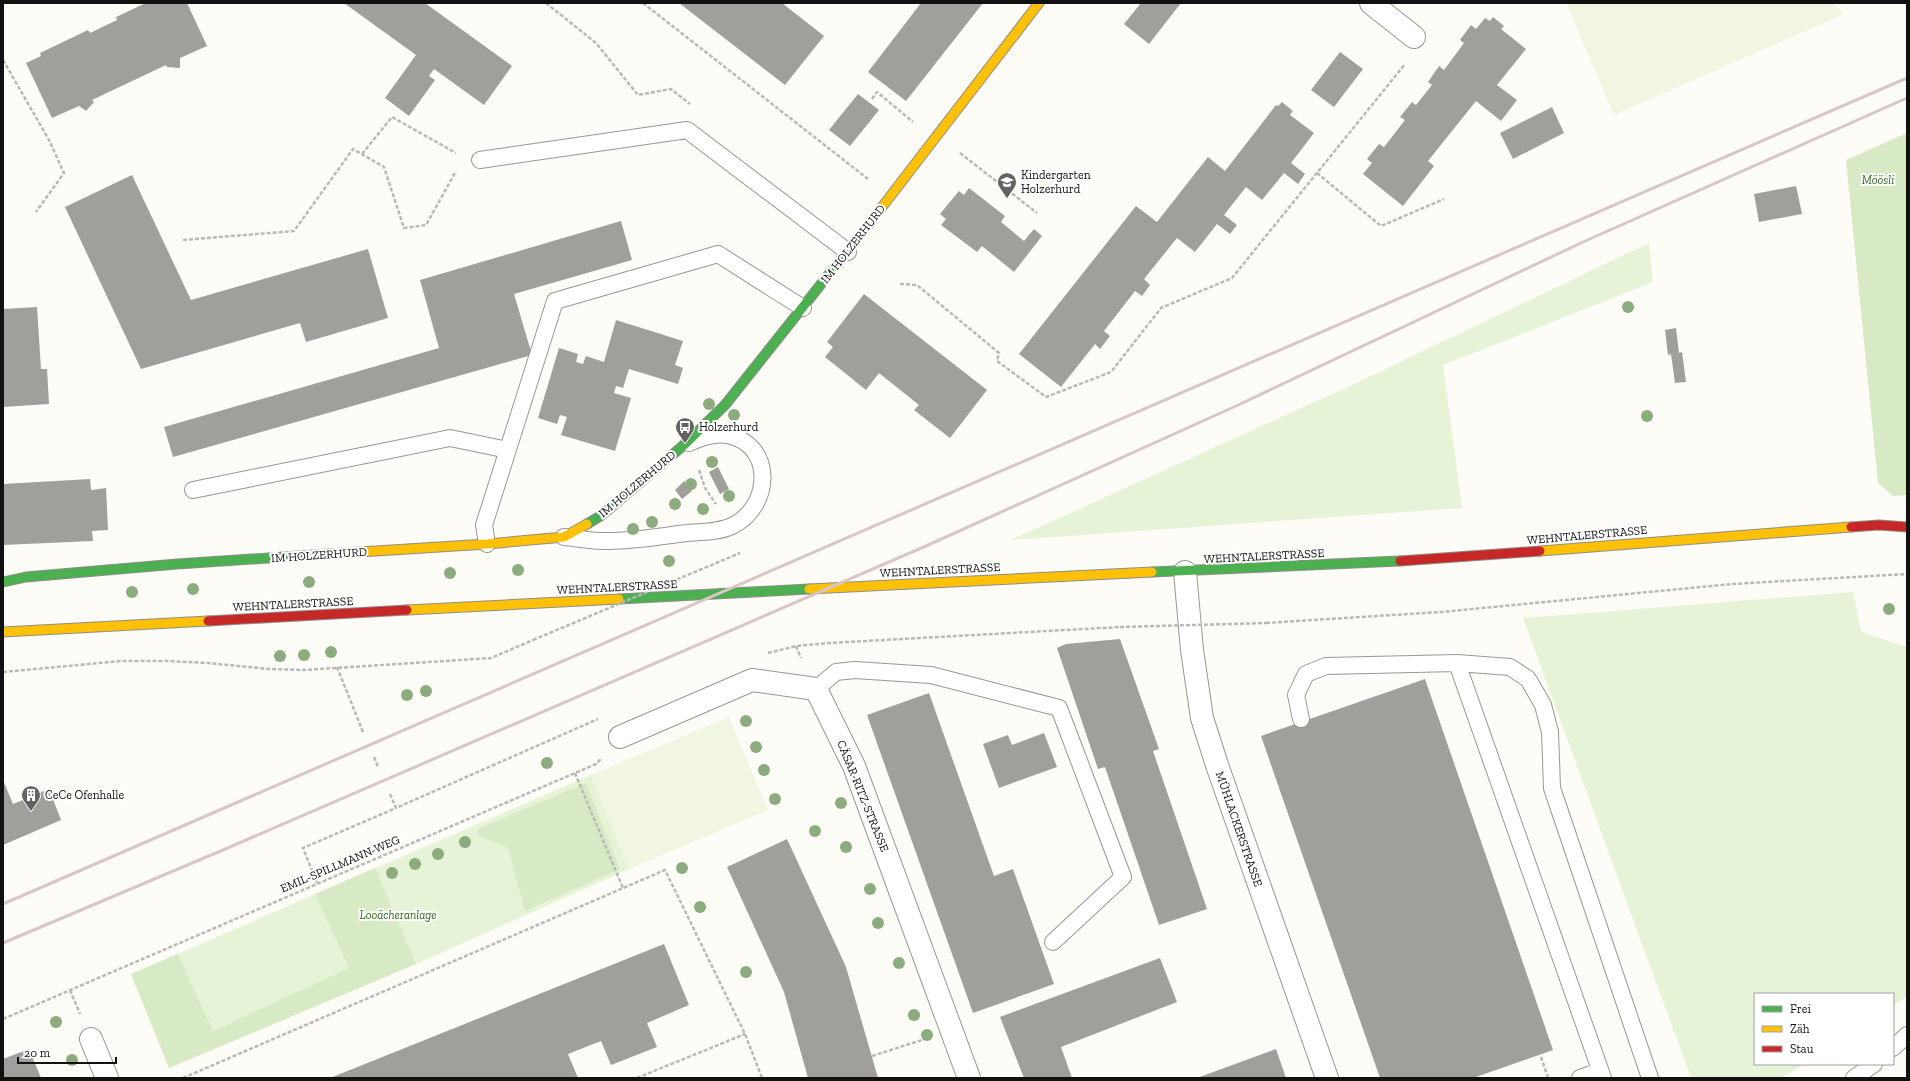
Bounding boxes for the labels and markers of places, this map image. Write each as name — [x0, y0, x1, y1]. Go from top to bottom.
place label: Kindergarten Holzerhurd — [1021, 168, 1091, 196]
school or university icon: Kindergarten Holzerhurd — [996, 171, 1018, 199]
bus stop icon: Holzerhurd — [674, 416, 696, 444]
place label: Holzerhurd — [699, 420, 759, 434]
building icon: CeCe Ofenhalle — [20, 784, 42, 812]
place label: CeCe Ofenhalle — [45, 788, 124, 802]

